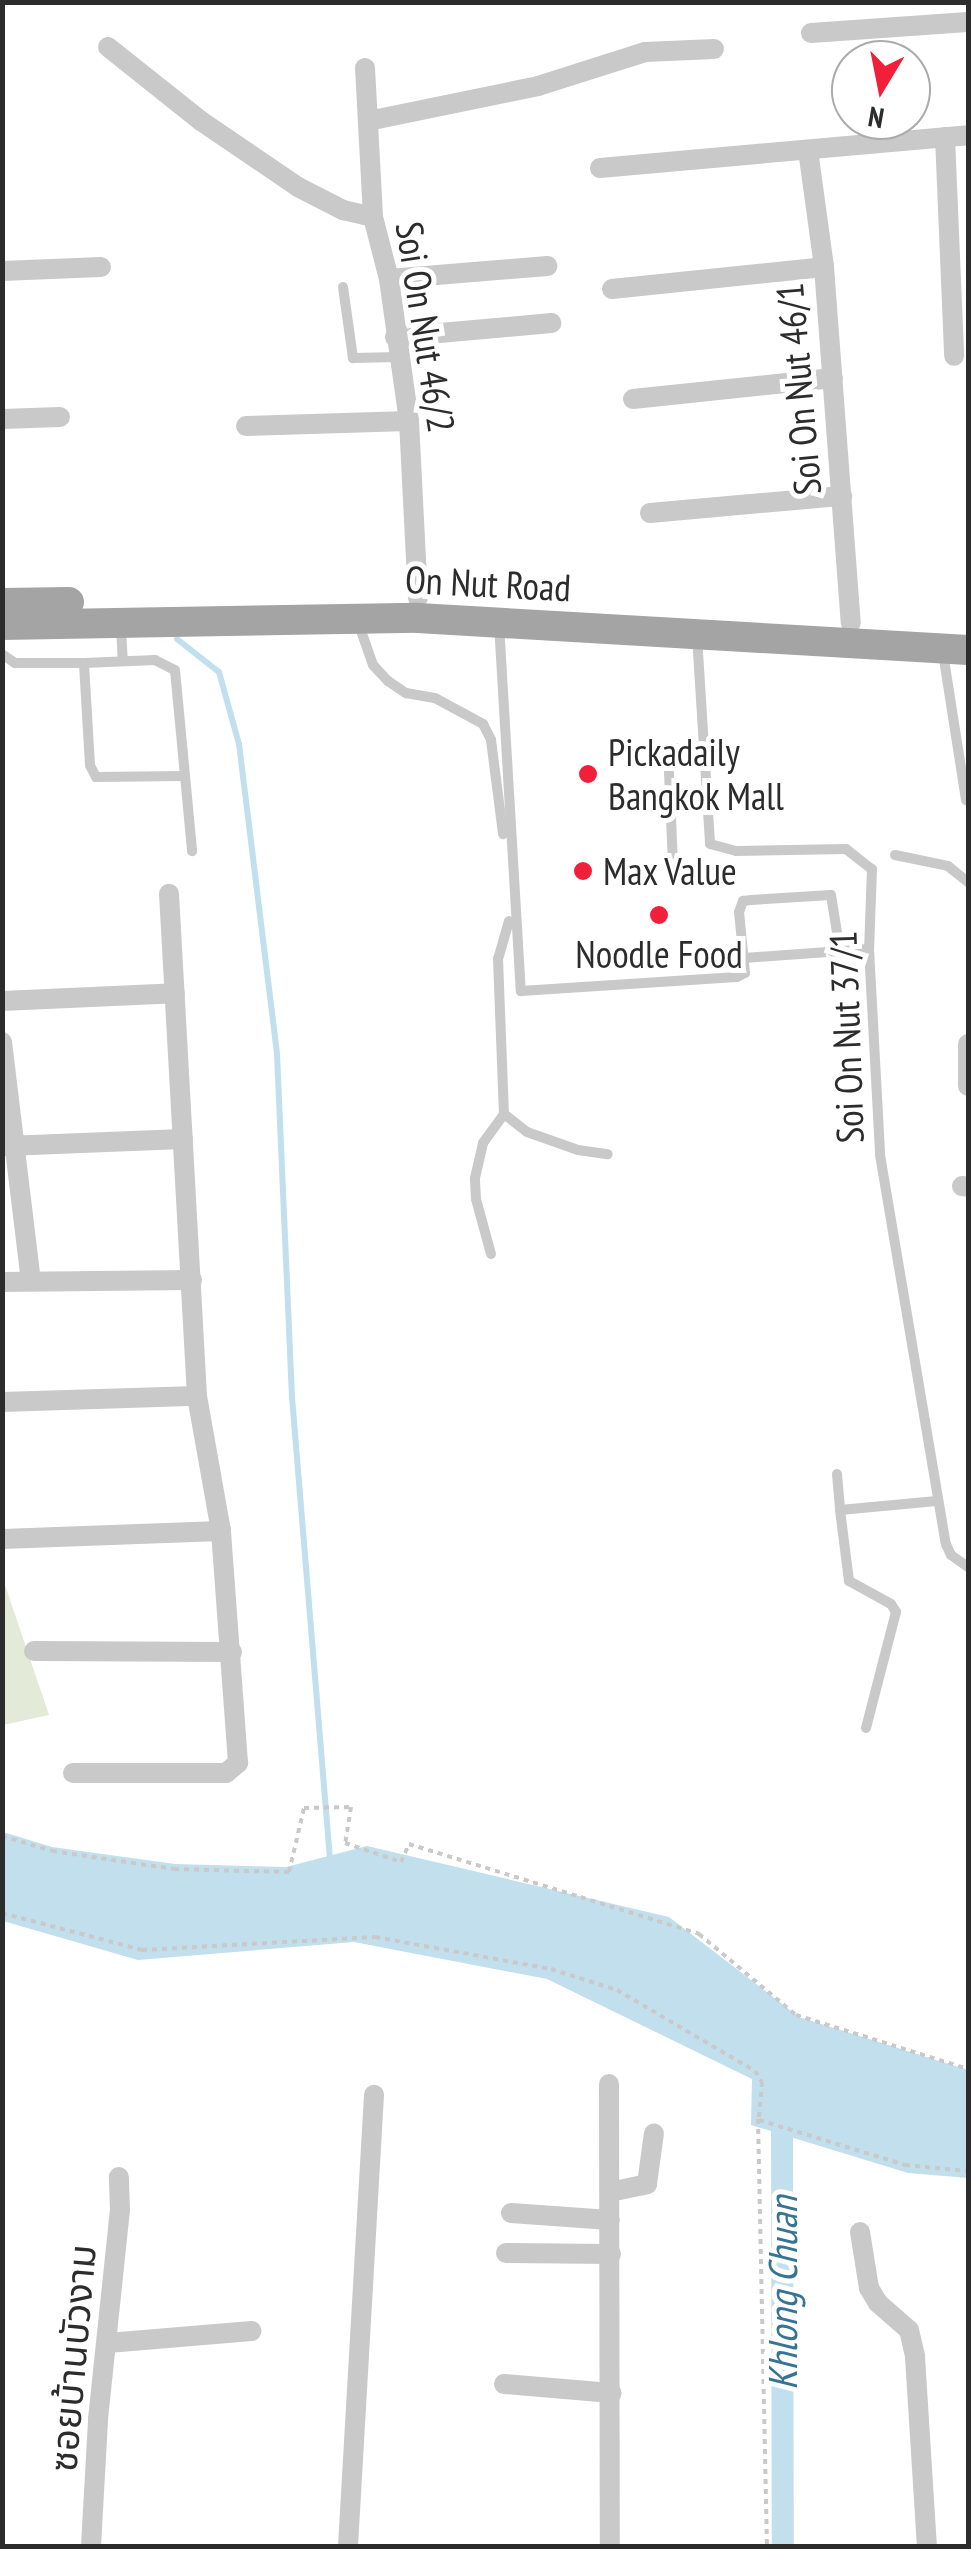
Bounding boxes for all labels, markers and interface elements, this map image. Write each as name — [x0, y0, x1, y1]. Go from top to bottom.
north arrow — [831, 40, 931, 140]
text: N — [865, 99, 887, 138]
street label: Soi On Nut 46/2 — [387, 218, 465, 436]
street label: Soi On Nut 46/1 — [766, 281, 830, 497]
street label: On Nut Road — [404, 556, 572, 610]
place label: Pickadaily Bangkok Mall — [608, 729, 785, 818]
marker: Pickadaily Bangkok Mall — [577, 763, 599, 785]
place label: Max Value — [603, 848, 738, 894]
marker: Max Value — [572, 860, 594, 882]
marker: Noodle Food — [648, 904, 670, 926]
street label: Soi On Nut 37/1 — [820, 930, 872, 1144]
place label: Noodle Food — [575, 931, 743, 977]
water label: Khlong Chuan — [758, 2196, 806, 2390]
street label: ซอยบ้านบัวงาม — [39, 2242, 105, 2474]

